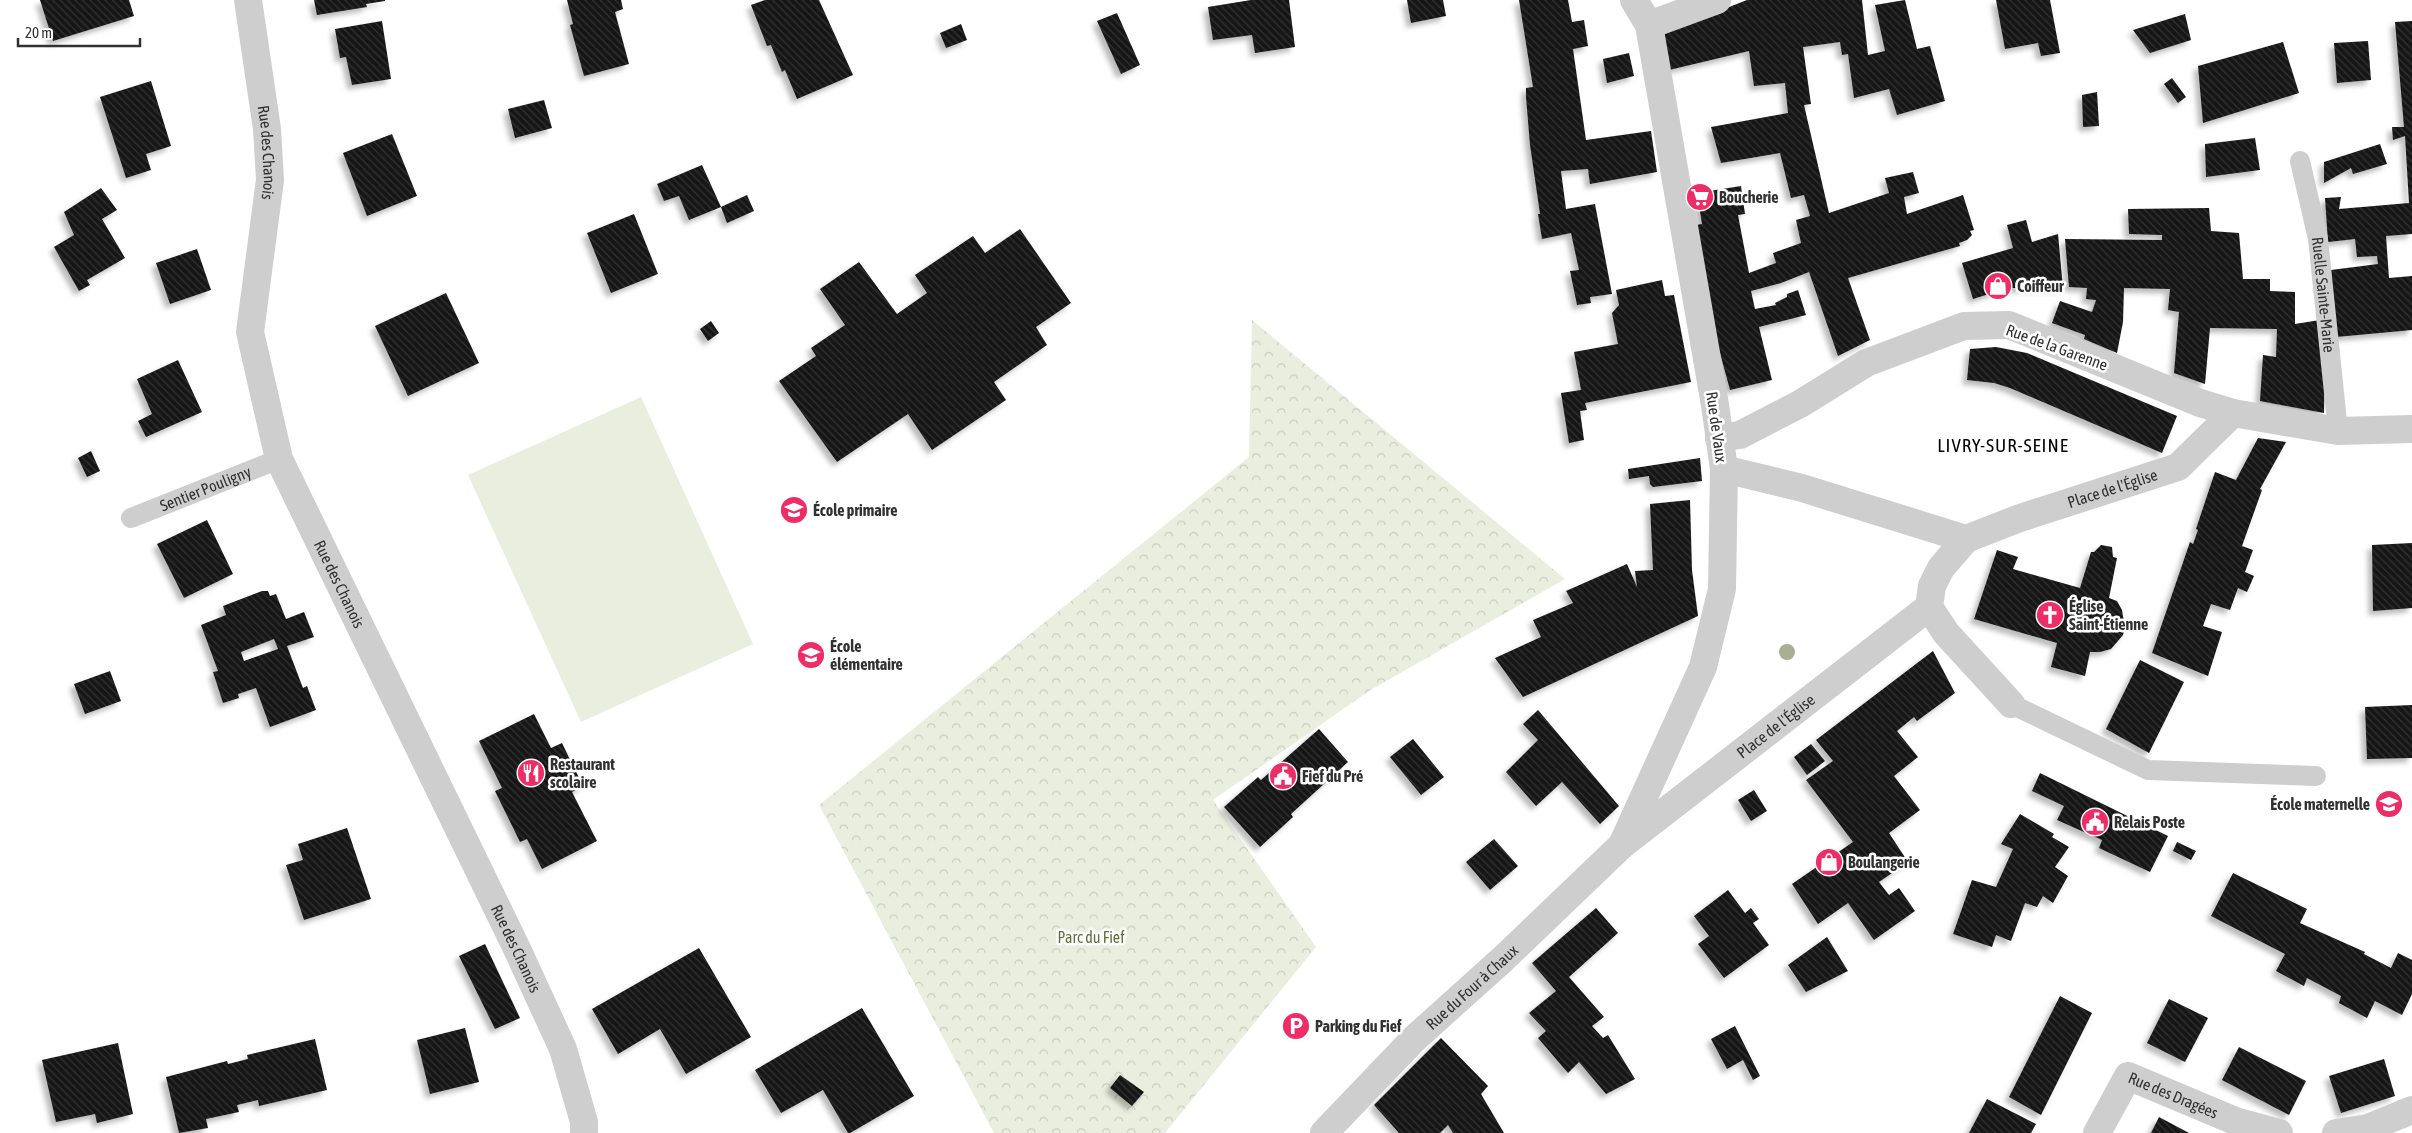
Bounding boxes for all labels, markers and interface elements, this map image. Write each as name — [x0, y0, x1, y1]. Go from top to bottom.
scale bar — [18, 15, 140, 47]
text: 20 m — [25, 24, 52, 41]
street label: Rue des Chanois — [255, 104, 279, 201]
supermarket icon: Boucherie — [1685, 182, 1715, 212]
place label: Boucherie — [1719, 188, 1778, 206]
street label: Ruelle Sainte-Marie — [2309, 236, 2339, 353]
shop icon: Coiffeur — [1983, 271, 2013, 301]
place label: Coiffeur — [2017, 277, 2064, 295]
street label: Rue de la Garenne — [2004, 320, 2110, 374]
street label: Rue de Vaux — [1703, 390, 1731, 464]
district label: LIVRY-SUR-SEINE — [1937, 434, 2069, 456]
street label: Sentier Pouligny — [157, 462, 254, 515]
street label: Place de l'Église — [2065, 465, 2160, 511]
school or university icon: École primaire — [779, 495, 809, 525]
place label: École primaire — [813, 501, 897, 519]
street label: Rue des Chanois — [311, 537, 369, 631]
place label: Église Saint-Étienne — [2069, 597, 2148, 633]
church icon: Église Saint-Étienne — [2035, 600, 2065, 630]
place label: École élémentaire — [830, 637, 903, 673]
school or university icon: École élémentaire — [796, 640, 826, 670]
street label: Place de l'Église — [1733, 690, 1818, 762]
place label: Restaurant scolaire — [550, 755, 615, 791]
restaurant icon: Restaurant scolaire — [516, 758, 546, 788]
public building icon: Fief du Pré — [1268, 761, 1298, 791]
place label: Fief du Pré — [1302, 767, 1363, 785]
school or university icon: École maternelle — [2374, 789, 2404, 819]
place label: École maternelle — [2270, 795, 2370, 813]
public building icon: Relais Poste — [2080, 807, 2110, 837]
place label: Relais Poste — [2114, 813, 2185, 831]
shop icon: Boulangerie — [1814, 847, 1844, 877]
place label: Boulangerie — [1848, 853, 1920, 871]
street label: Rue des Chanois — [488, 902, 545, 995]
park label: Parc du Fief — [1057, 928, 1125, 946]
street label: Rue du Four à Chaux — [1422, 940, 1522, 1033]
parking icon: Parking du Fief — [1281, 1011, 1311, 1041]
place label: Parking du Fief — [1315, 1017, 1402, 1035]
street label: Rue des Dragées — [2126, 1068, 2221, 1122]

